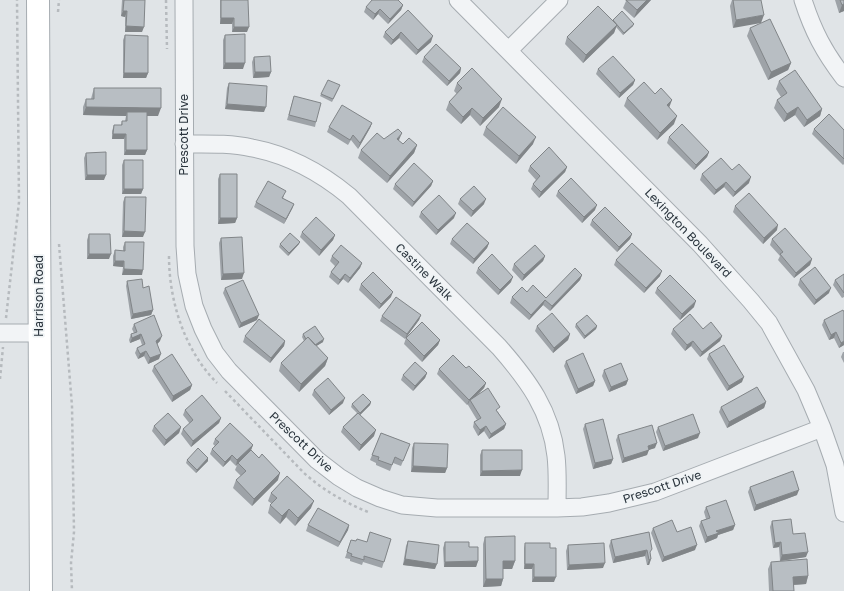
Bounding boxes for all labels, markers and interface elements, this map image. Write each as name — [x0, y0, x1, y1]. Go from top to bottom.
street label: Prescott Drive — [176, 94, 191, 176]
street label: Lexington Boulevard — [642, 185, 735, 280]
street label: Castine Walk — [392, 240, 456, 304]
street label: Harrison Road — [31, 255, 46, 337]
street label: Prescott Drive — [266, 408, 336, 475]
street label: Prescott Drive — [621, 467, 703, 506]

